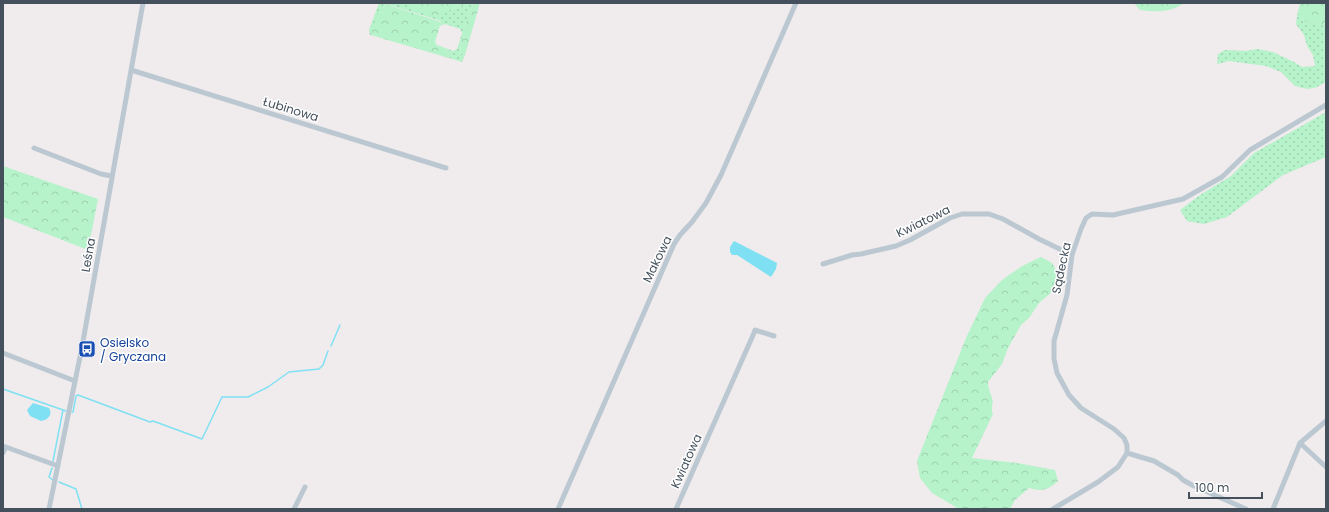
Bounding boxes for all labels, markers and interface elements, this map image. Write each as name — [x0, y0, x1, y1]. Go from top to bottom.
street label: Łubinowa — [261, 92, 321, 126]
street label: Kwiatowa — [893, 201, 953, 241]
street label: Makowa — [638, 233, 676, 285]
street label: Leśna — [77, 236, 99, 274]
street label: Sądecka — [1047, 241, 1075, 295]
place label: Osielsko / Gryczana — [100, 334, 166, 365]
bus stop icon: Osielsko / Gryczana — [77, 339, 97, 359]
street label: Kwiatowa — [666, 431, 706, 491]
scale bar — [1189, 474, 1262, 500]
text: 100 m — [1195, 479, 1229, 496]

